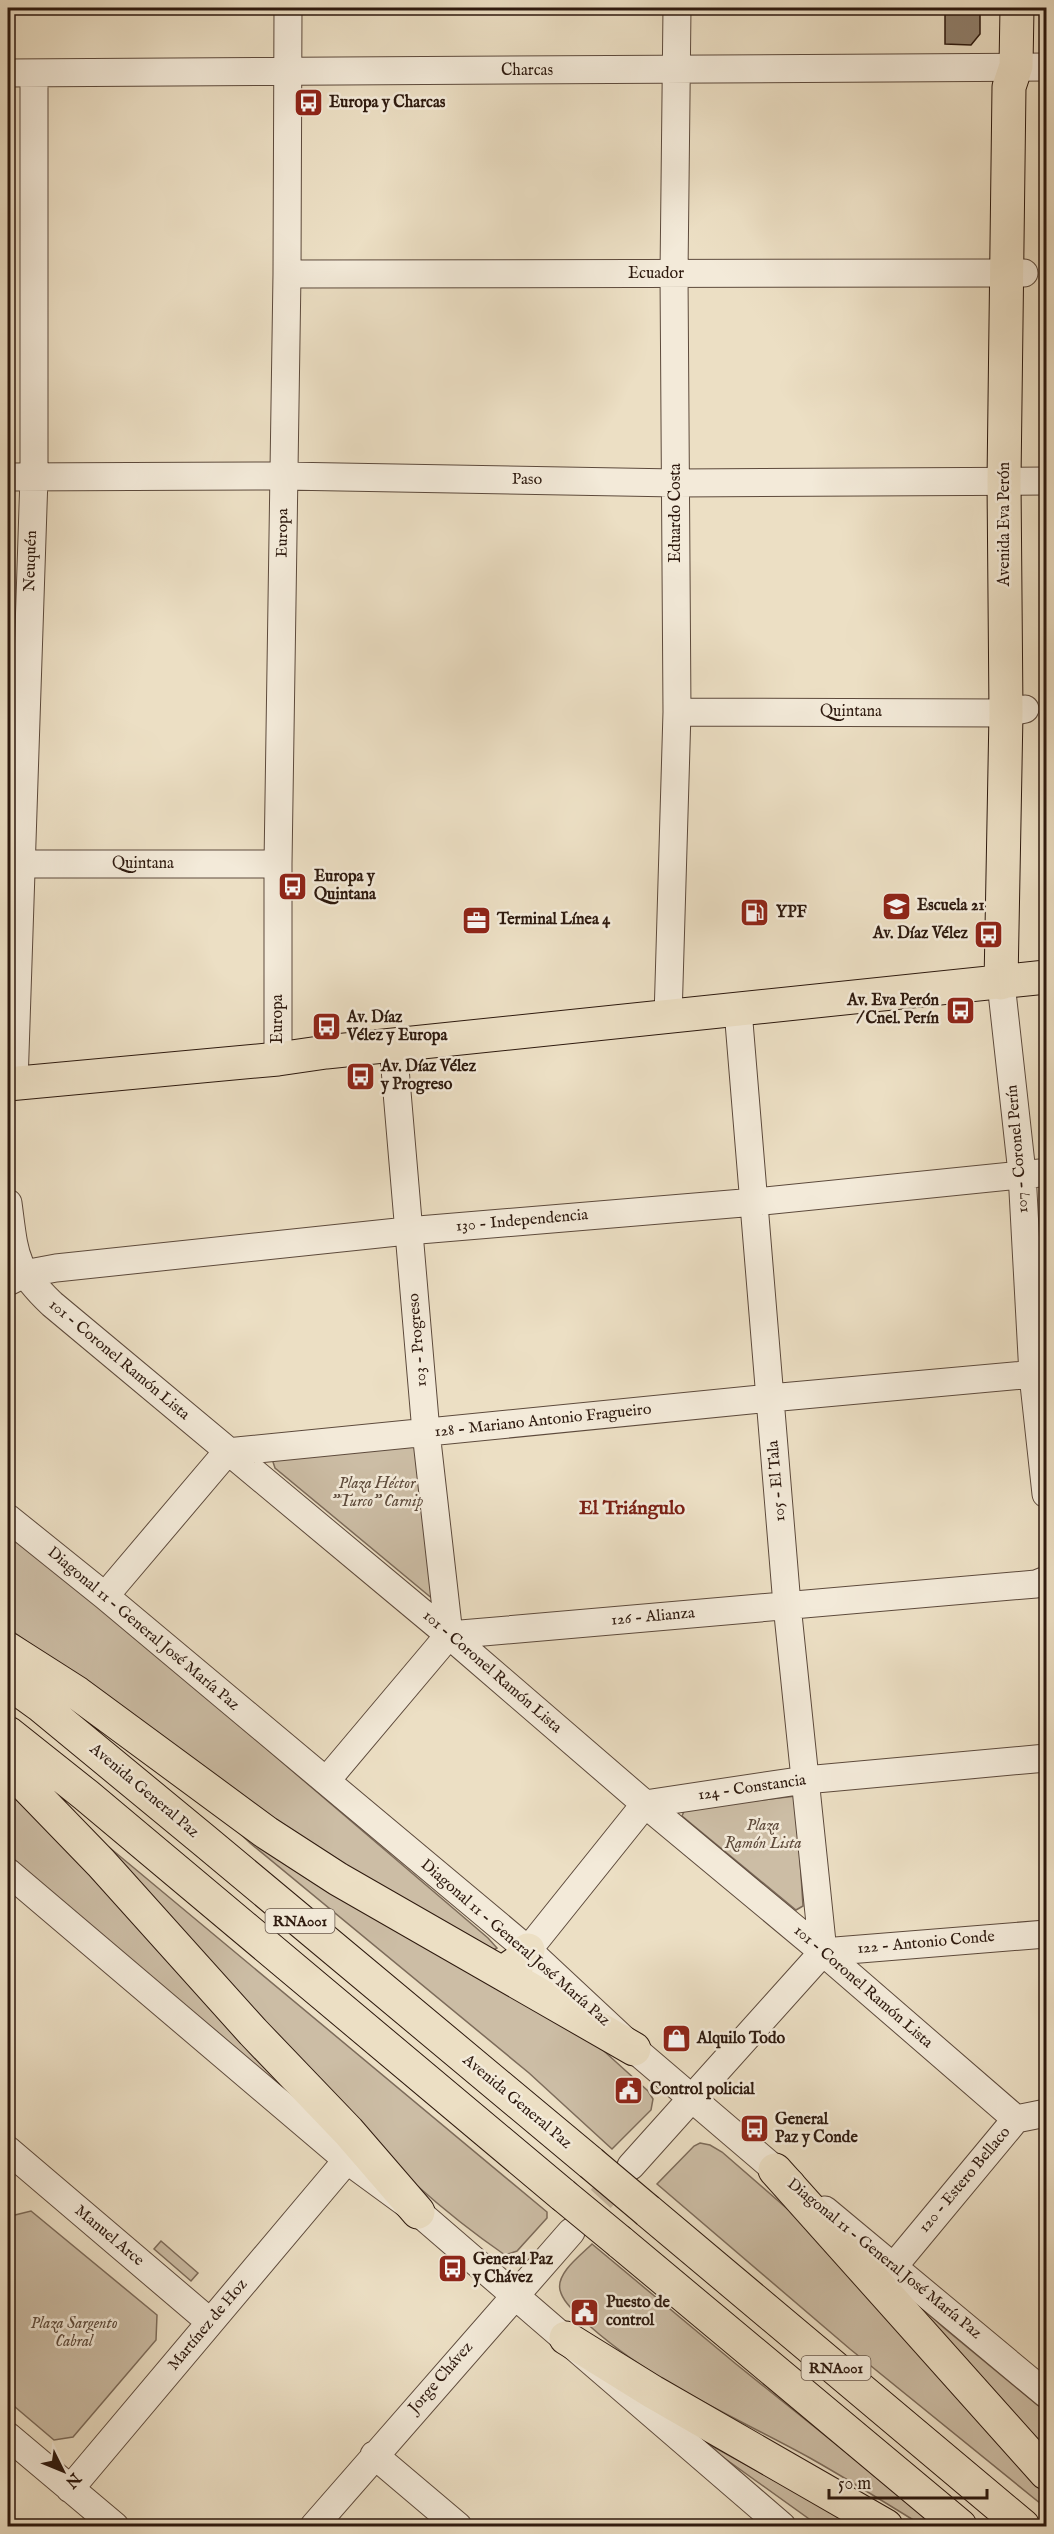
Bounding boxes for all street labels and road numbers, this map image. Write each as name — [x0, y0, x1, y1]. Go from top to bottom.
street label: Charcas — [501, 61, 553, 81]
street label: Ecuador — [628, 264, 684, 284]
street label: Avenida Eva Perón — [995, 461, 1015, 587]
street label: Eduardo Costa — [666, 463, 686, 563]
street label: Paso — [512, 470, 543, 490]
street label: Europa — [273, 508, 293, 558]
street label: Neuquén — [20, 530, 42, 592]
street label: Quintana — [820, 702, 882, 722]
street label: Quintana — [112, 854, 174, 874]
street label: Europa — [268, 994, 288, 1044]
street label: 107 - Coronel Perín — [1002, 1083, 1034, 1214]
street label: 130 - Independencia — [455, 1205, 589, 1237]
street label: 103 - Progreso — [404, 1292, 432, 1388]
street label: 101 - Coronel Ramón Lista — [44, 1295, 194, 1425]
street label: 128 - Mariano Antonio Fragueiro — [434, 1400, 653, 1442]
street label: 105 - El Tala — [763, 1439, 791, 1523]
street label: Diagonal 11 - General José María Paz — [43, 1543, 243, 1715]
street label: 126 - Alianza — [610, 1603, 696, 1631]
street label: 101 - Coronel Ramón Lista — [418, 1606, 566, 1738]
street label: Avenida General Paz — [84, 1739, 203, 1843]
street label: 124 - Constancia — [697, 1771, 807, 1805]
street label: Diagonal 11 - General José María Paz — [416, 1855, 614, 2031]
road number: RNA001 — [266, 1909, 334, 1933]
street label: 101 - Coronel Ramón Lista — [789, 1921, 937, 2053]
street label: 122 - Antonio Conde — [856, 1927, 996, 1959]
street label: Avenida General Paz — [457, 2050, 576, 2154]
street label: 120 - Estero Bellaco — [915, 2123, 1015, 2237]
street label: Diagonal 11 - General José María Paz — [783, 2174, 985, 2344]
street label: Manuel Arce — [70, 2201, 148, 2271]
street label: Martínez de Hoz — [164, 2275, 252, 2375]
street label: Jorge Chávez — [403, 2338, 478, 2419]
road number: RNA001 — [802, 2356, 870, 2380]

